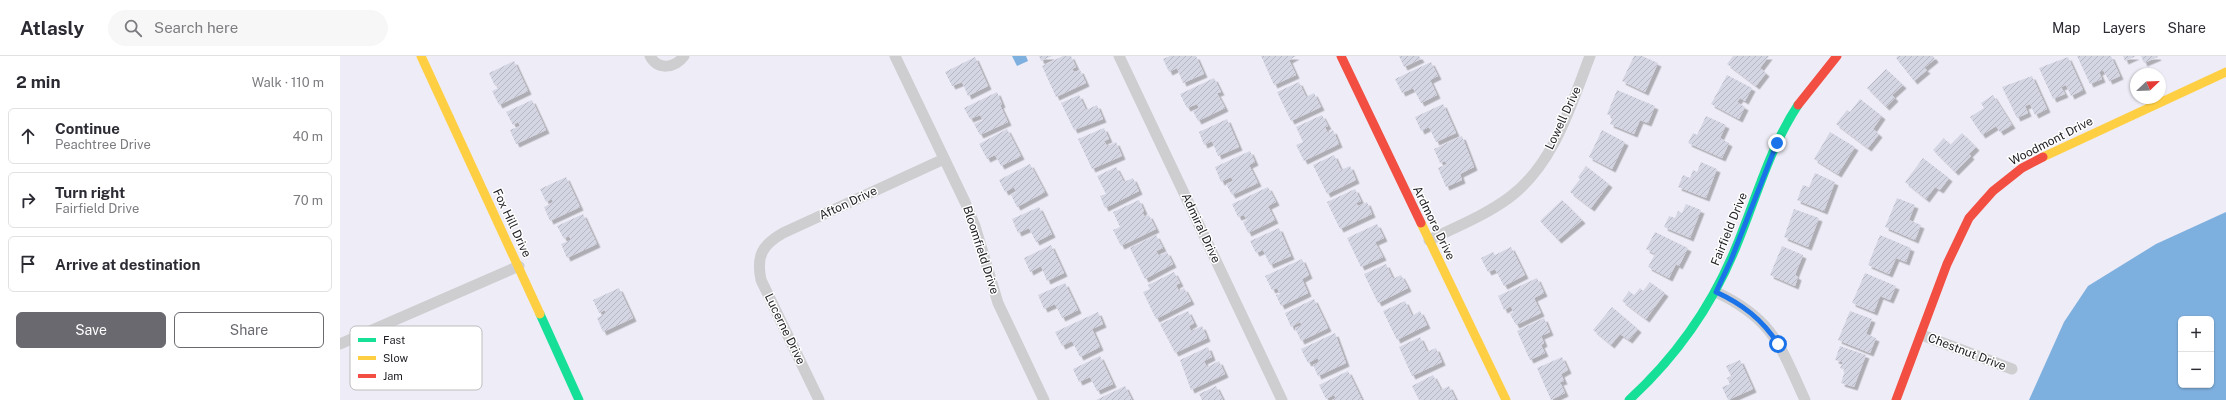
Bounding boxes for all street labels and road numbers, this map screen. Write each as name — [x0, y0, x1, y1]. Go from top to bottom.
street label: Lowell Drive — [1542, 84, 1584, 152]
street label: Woodmont Drive — [2007, 114, 2095, 168]
street label: Afton Drive — [817, 183, 879, 222]
street label: Ardmore Drive — [1410, 184, 1458, 262]
street label: Fox Hill Drive — [490, 187, 534, 260]
street label: Fairfield Drive — [1708, 190, 1750, 268]
street label: Admiral Drive — [1179, 191, 1223, 265]
street label: Bloomfield Drive — [960, 204, 1002, 296]
street label: Lucerne Drive — [762, 291, 808, 367]
street label: Chestnut Drive — [1926, 331, 2008, 373]

